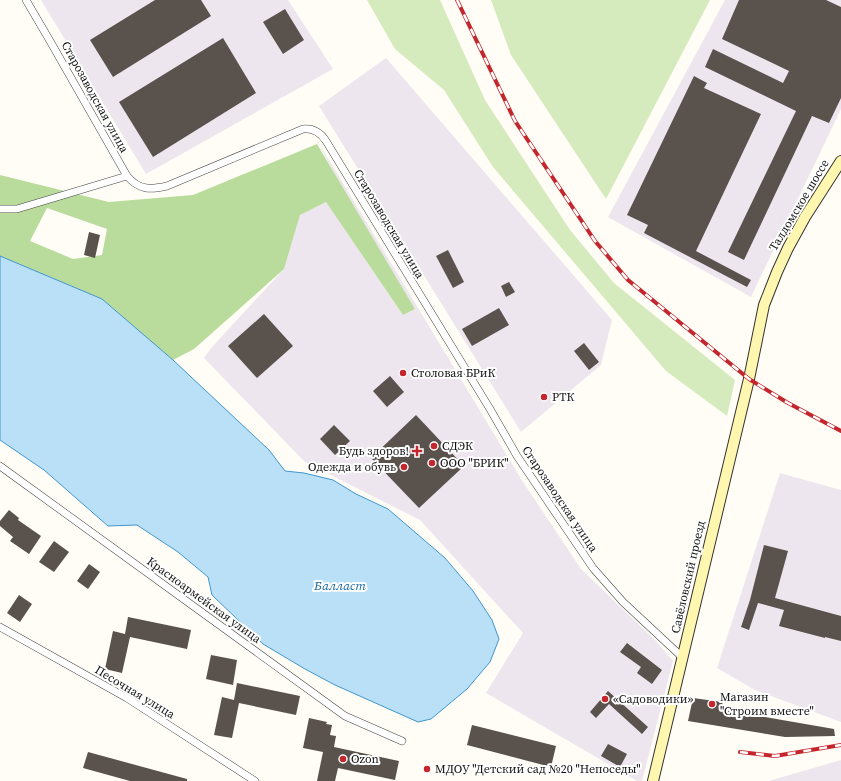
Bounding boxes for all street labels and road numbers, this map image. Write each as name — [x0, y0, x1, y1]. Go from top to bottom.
street label: Старозаводская улица — [58, 39, 133, 156]
street label: Талдомское шоссе — [765, 156, 833, 254]
street label: Старозаводская улица — [350, 166, 428, 282]
street label: Старозаводская улица — [518, 443, 602, 556]
street label: Савёловский проезд — [667, 519, 709, 635]
street label: Красноармейская улица — [144, 553, 265, 647]
street label: Песочная улица — [92, 662, 179, 723]

